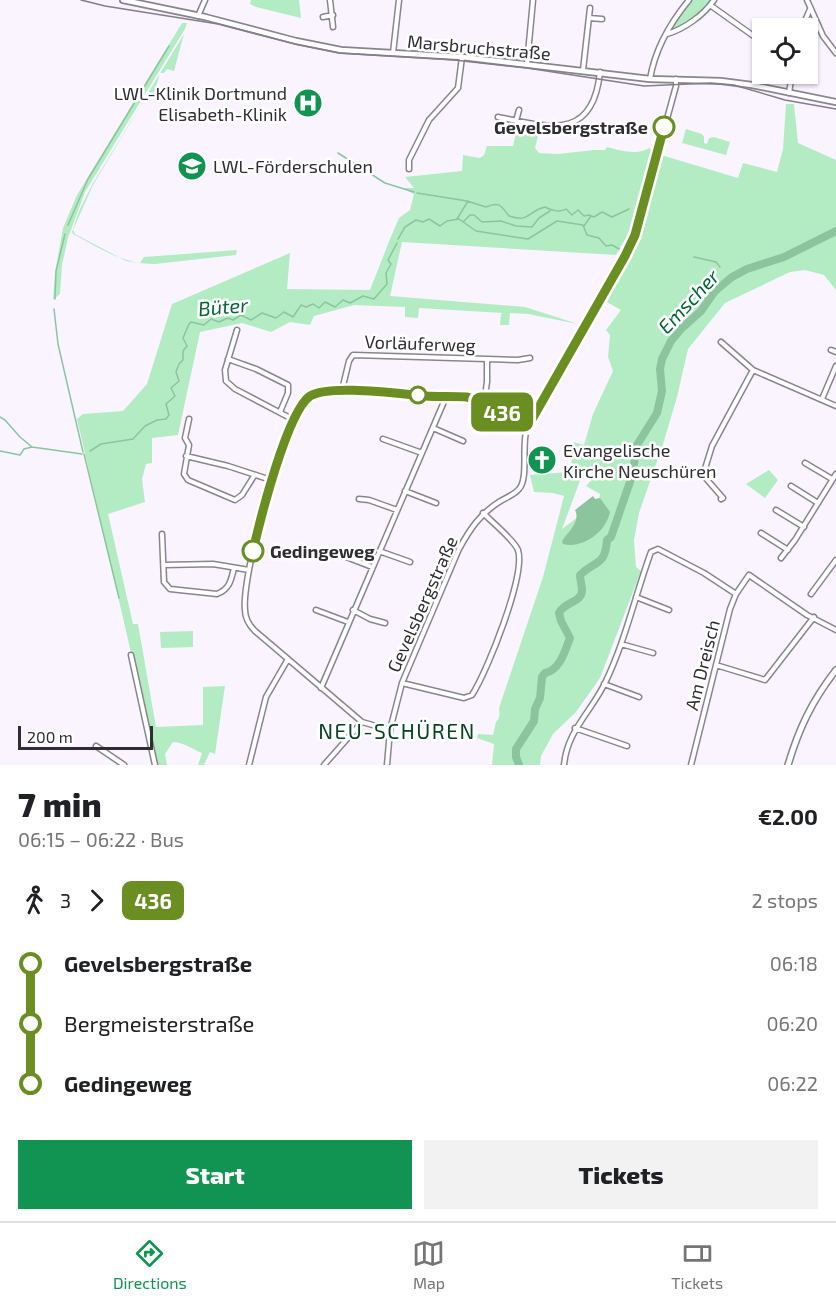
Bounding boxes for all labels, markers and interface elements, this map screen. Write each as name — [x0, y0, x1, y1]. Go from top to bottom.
map controls — [752, 18, 818, 84]
button: locate — [752, 18, 818, 84]
street label: Marsbruchstraße — [406, 30, 552, 64]
place label: LWL-Klinik Dortmund Elisabeth-Klinik — [114, 82, 287, 125]
hospital icon: LWL-Klinik Dortmund Elisabeth-Klinik — [292, 87, 324, 119]
place label: Gevelsbergstraße — [494, 116, 648, 138]
marker: Gevelsbergstraße — [653, 116, 675, 138]
school or university icon: LWL-Förderschulen — [176, 150, 208, 182]
place label: LWL-Förderschulen — [213, 155, 373, 177]
water label: Emscher — [652, 263, 724, 338]
water label: Büter — [197, 292, 250, 320]
street label: Vorläuferweg — [364, 330, 476, 356]
unlabelled marker — [409, 386, 427, 404]
line badge: 436 — [468, 392, 536, 432]
text: 436 — [483, 400, 521, 425]
place label: Evangelische Kirche Neuschüren — [563, 439, 716, 482]
church icon: Evangelische Kirche Neuschüren — [526, 444, 558, 476]
street label: Gevelsbergstraße — [382, 533, 462, 675]
marker: Gedingeweg — [242, 540, 264, 562]
place label: Gedingeweg — [270, 540, 375, 562]
street label: Am Dreisch — [680, 617, 724, 713]
district label: NEU-SCHÜREN — [318, 718, 476, 743]
scale bar — [18, 723, 153, 750]
text: 200 m — [27, 727, 73, 746]
text: 7 min — [18, 784, 102, 824]
text: €2.00 — [758, 803, 818, 829]
text: 06:15 – 06:22 · Bus — [18, 827, 184, 851]
icon: walk — [18, 884, 51, 917]
icon: forward — [80, 884, 113, 917]
text: 3 — [60, 888, 71, 912]
text: 436 — [134, 888, 172, 913]
text: 2 stops — [751, 888, 818, 912]
text: Gevelsbergstraße — [64, 950, 252, 976]
text: 06:18 — [770, 951, 818, 975]
text: Bergmeisterstraße — [64, 1010, 254, 1036]
text: 06:20 — [766, 1011, 818, 1035]
text: Gedingeweg — [64, 1070, 192, 1096]
text: 06:22 — [767, 1071, 818, 1095]
button: Start — [18, 1140, 412, 1209]
button: Tickets — [424, 1140, 818, 1209]
tab: Directions — [113, 1237, 187, 1292]
tab: Map — [412, 1237, 445, 1292]
tab: Tickets — [671, 1237, 723, 1292]

